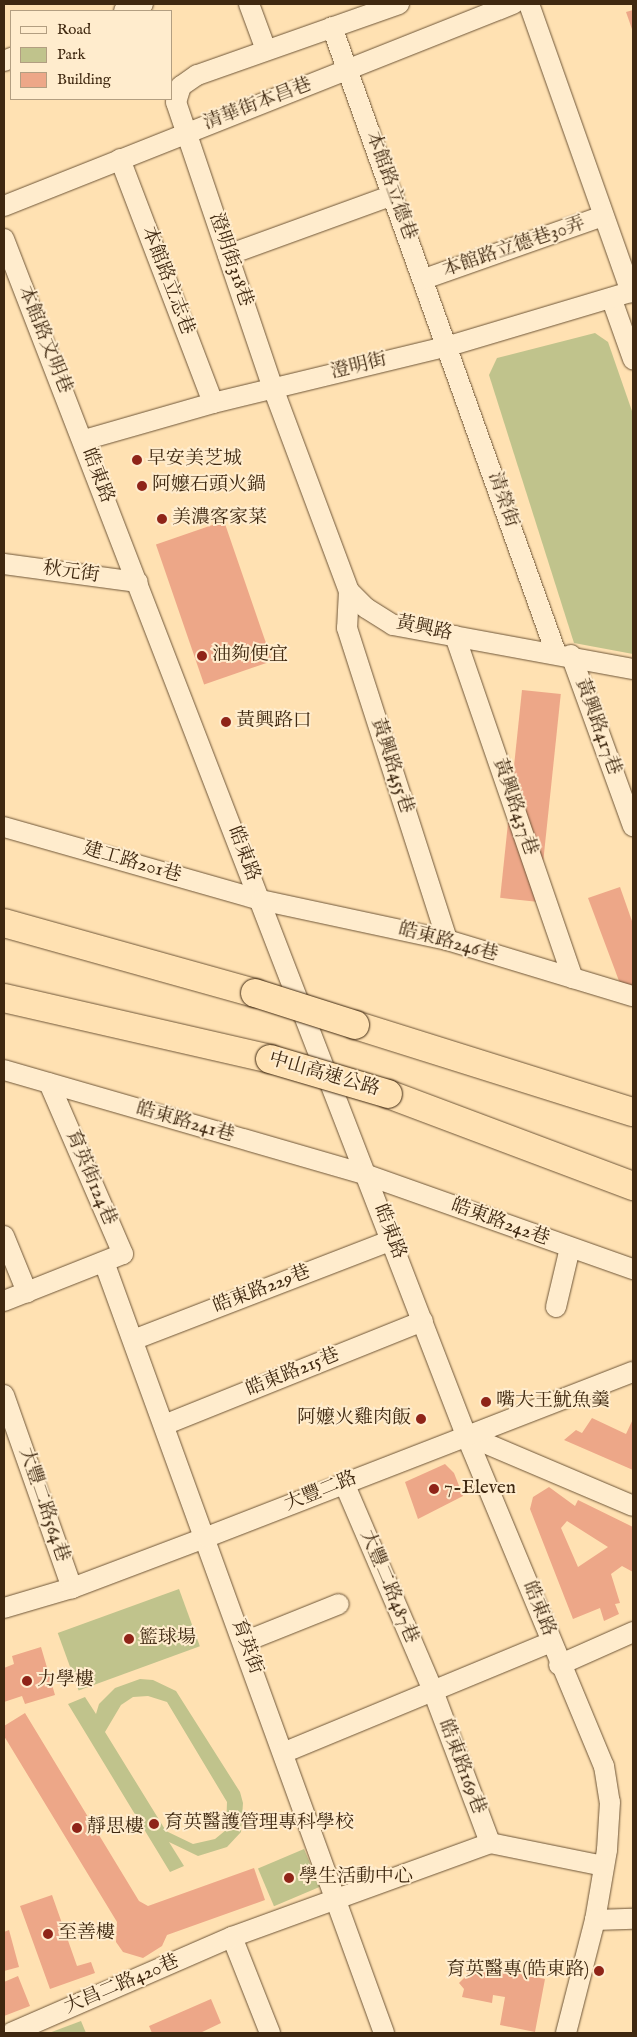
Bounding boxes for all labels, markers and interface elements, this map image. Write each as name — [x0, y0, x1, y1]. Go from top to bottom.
legend — [10, 10, 172, 100]
text: Road — [57, 20, 91, 39]
text: Park — [57, 45, 86, 64]
text: Building — [57, 70, 111, 89]
street label: 清華街本昌巷 — [201, 74, 315, 136]
street label: 本館路立德巷 — [360, 129, 420, 243]
street label: 澄明街318巷 — [203, 210, 257, 310]
street label: 本館路立德巷30弄 — [440, 213, 588, 283]
street label: 本館路立志巷 — [136, 224, 198, 338]
street label: 本館路文明巷 — [12, 283, 76, 397]
street label: 澄明街 — [329, 349, 389, 385]
street label: 皓東路 — [76, 445, 118, 507]
place label: 早安美芝城 — [147, 449, 242, 471]
marker: 早安美芝城 — [131, 454, 143, 466]
street label: 清榮街 — [482, 469, 522, 531]
place label: 阿嬤石頭火鍋 — [152, 475, 266, 497]
marker: 阿嬤石頭火鍋 — [136, 480, 148, 492]
place label: 美濃客家菜 — [172, 508, 267, 530]
marker: 美濃客家菜 — [156, 513, 168, 525]
street label: 秋元街 — [41, 558, 101, 588]
street label: 黃興路 — [394, 612, 454, 646]
place label: 油夠便宜 — [212, 645, 288, 667]
marker: 油夠便宜 — [196, 650, 208, 662]
street label: 黃興路417巷 — [569, 676, 625, 778]
place label: 黃興路口 — [236, 711, 312, 733]
street label: 黃興路455巷 — [365, 715, 417, 817]
marker: 黃興路口 — [220, 716, 232, 728]
street label: 黃興路437巷 — [487, 755, 541, 859]
street label: 皓東路 — [222, 823, 264, 885]
street label: 建工路201巷 — [80, 838, 184, 888]
street label: 皓東路246巷 — [396, 919, 500, 967]
street label: 中山高速公路 — [266, 1048, 382, 1102]
street label: 皓東路241巷 — [133, 1098, 237, 1148]
street label: 育英街124巷 — [60, 1127, 120, 1229]
street label: 皓東路242巷 — [448, 1195, 552, 1251]
street label: 皓東路 — [368, 1201, 410, 1263]
street label: 皓東路229巷 — [210, 1261, 314, 1319]
street label: 皓東路215巷 — [243, 1344, 343, 1402]
place label: 嘴大王魷魚羹 — [496, 1391, 610, 1413]
marker: 嘴大王魷魚羹 — [480, 1396, 492, 1408]
place label: 阿嬤火雞肉飯 — [297, 1408, 411, 1430]
marker: 阿嬤火雞肉飯 — [415, 1413, 427, 1425]
street label: 大豐二路564巷 — [13, 1445, 73, 1565]
street label: 大豐二路 — [281, 1467, 361, 1517]
place label: 7-Eleven — [444, 1478, 516, 1500]
marker: 7-Eleven — [428, 1483, 440, 1495]
street label: 大豐二路487巷 — [354, 1527, 422, 1647]
street label: 皓東路 — [517, 1578, 559, 1640]
street label: 育英街 — [226, 1616, 266, 1678]
place label: 籃球場 — [139, 1628, 196, 1650]
marker: 籃球場 — [123, 1633, 135, 1645]
place label: 力學樓 — [37, 1670, 94, 1692]
marker: 力學樓 — [21, 1675, 33, 1687]
street label: 皓東路169巷 — [433, 1717, 489, 1817]
place label: 育英醫護管理專科學校 — [164, 1813, 354, 1835]
place label: 靜思樓 — [87, 1817, 144, 1839]
marker: 育英醫護管理專科學校 — [148, 1818, 160, 1830]
marker: 靜思樓 — [71, 1822, 83, 1834]
place label: 學生活動中心 — [299, 1867, 413, 1889]
marker: 學生活動中心 — [283, 1872, 295, 1884]
place label: 至善樓 — [58, 1923, 115, 1945]
marker: 至善樓 — [42, 1928, 54, 1940]
street label: 大昌二路420巷 — [61, 1951, 183, 2019]
place label: 育英醫專(皓東路) — [446, 1960, 589, 1982]
marker: 育英醫專(皓東路) — [593, 1965, 605, 1977]

